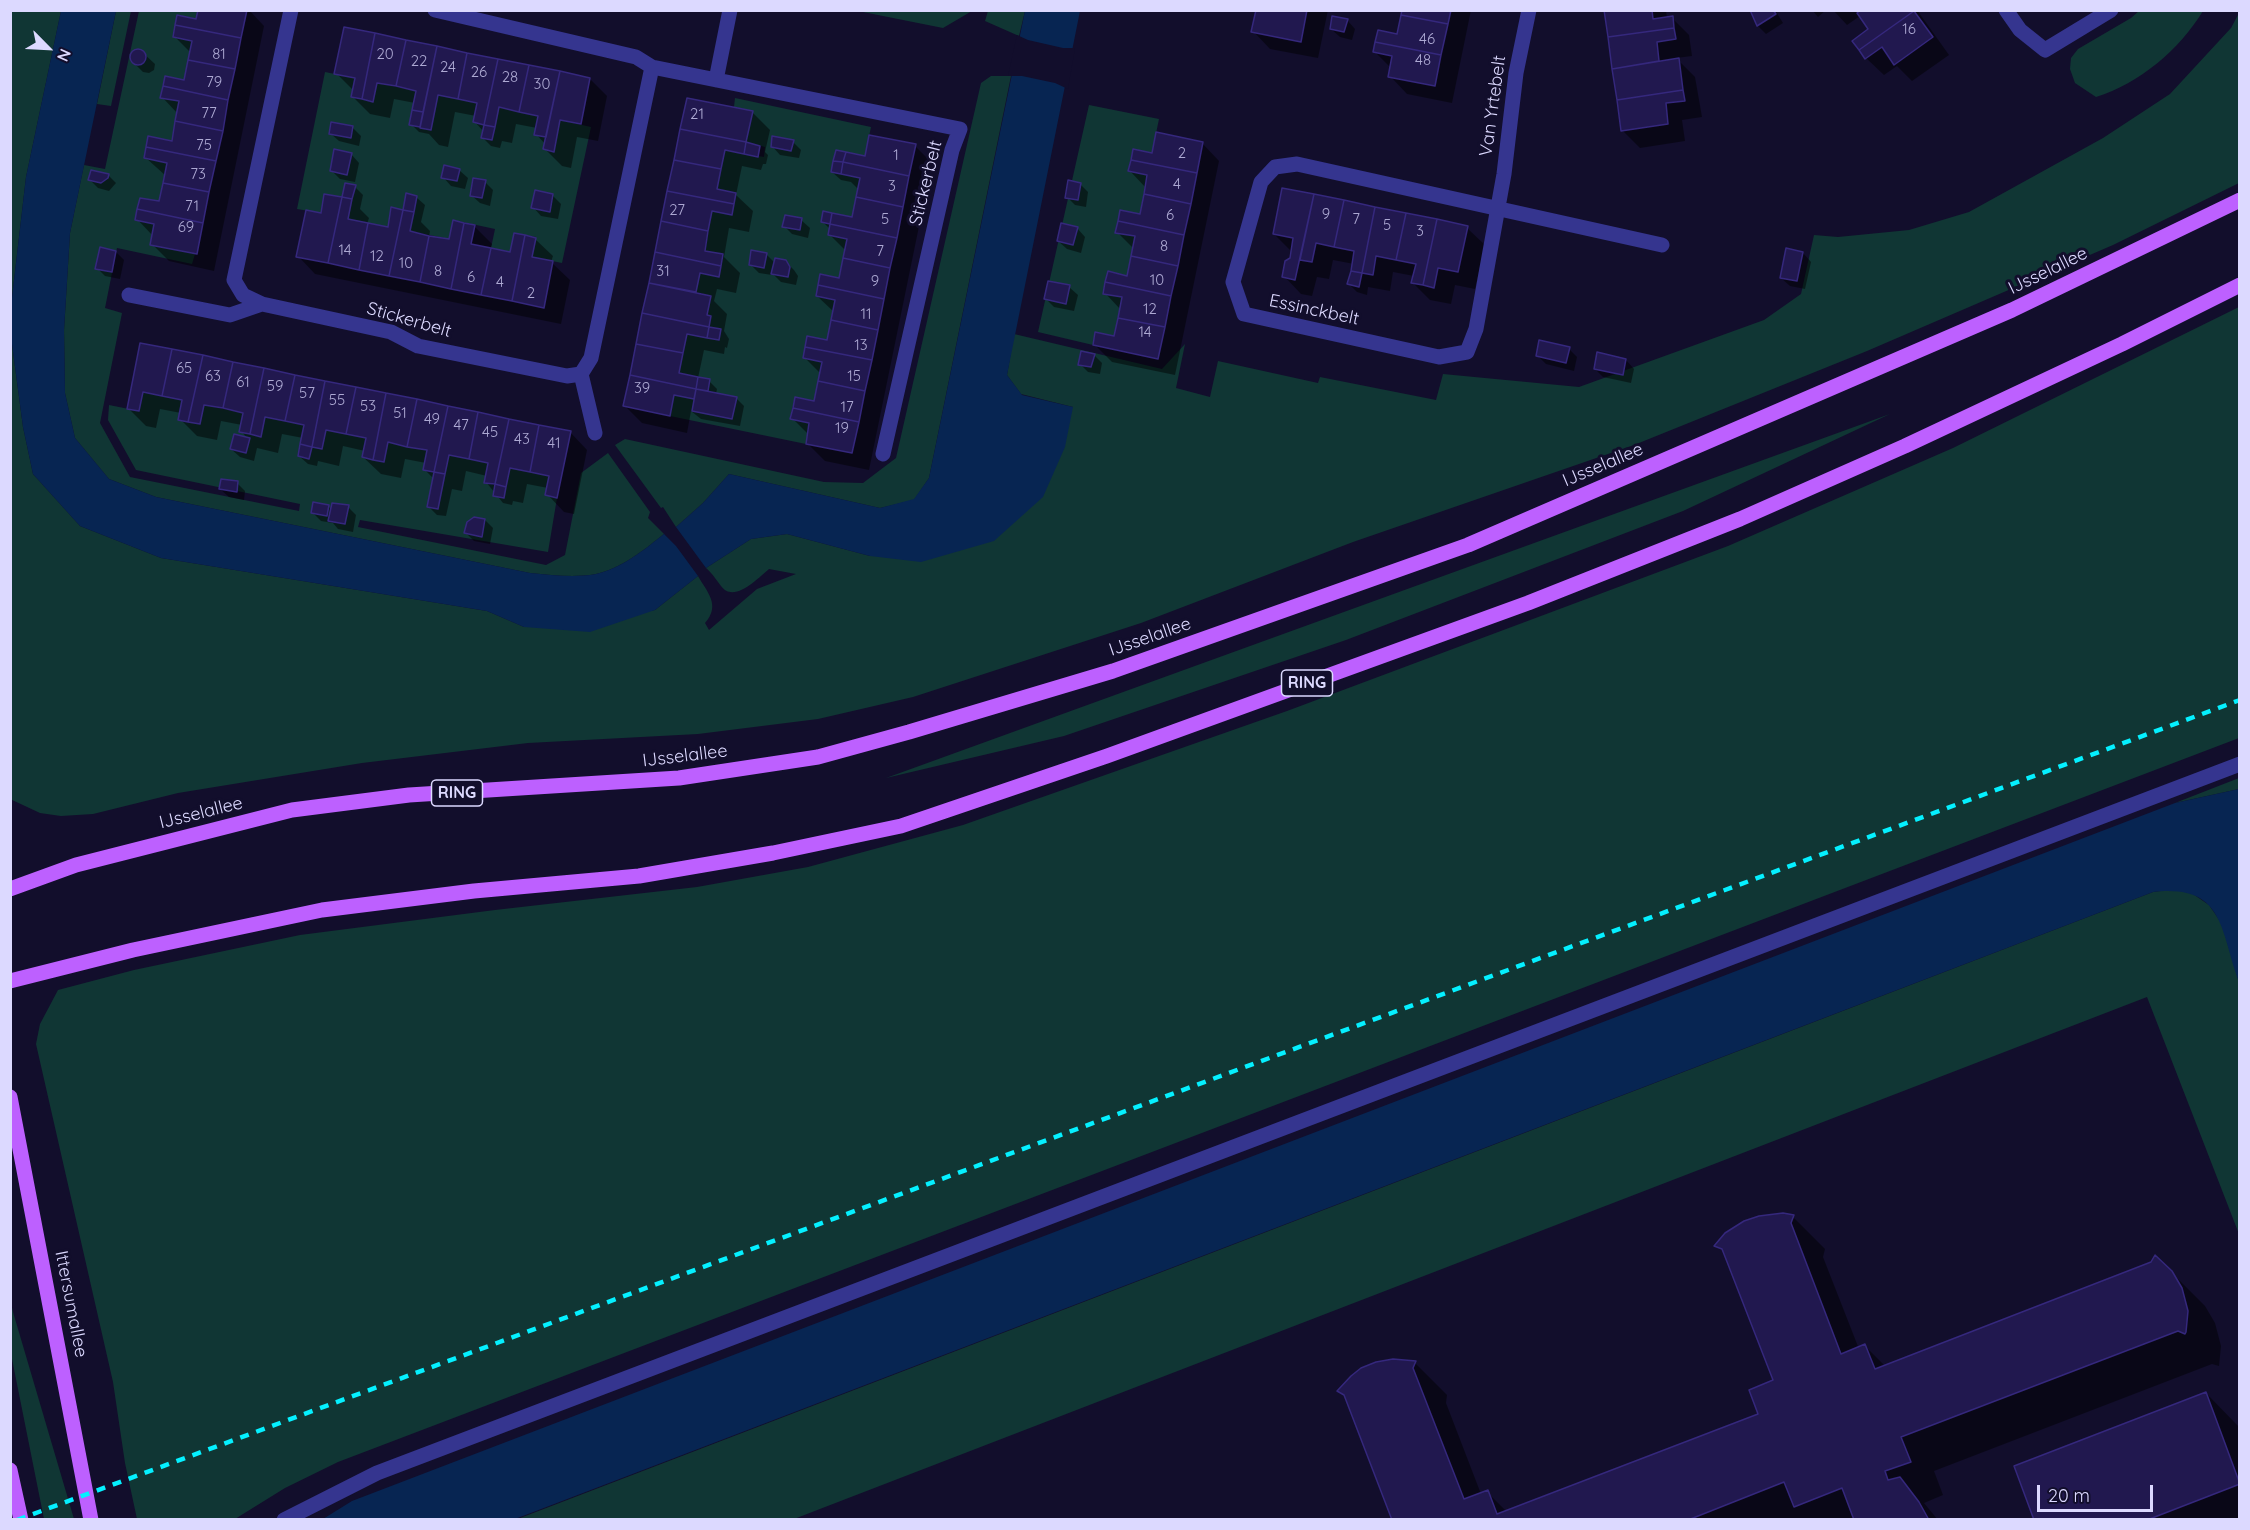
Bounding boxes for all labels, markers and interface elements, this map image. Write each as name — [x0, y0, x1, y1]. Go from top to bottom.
north arrow — [18, 18, 78, 78]
house number: 16 — [1902, 20, 1916, 38]
house number: 46 — [1419, 30, 1435, 48]
house number: 81 — [212, 45, 226, 63]
house number: 20 — [376, 45, 394, 63]
text: N — [53, 46, 76, 65]
house number: 48 — [1415, 51, 1431, 69]
house number: 22 — [411, 52, 427, 70]
street label: Van Yrtebelt — [1475, 54, 1511, 158]
house number: 24 — [440, 58, 456, 76]
house number: 26 — [471, 63, 487, 81]
house number: 28 — [502, 68, 518, 86]
house number: 79 — [206, 73, 222, 91]
house number: 30 — [534, 75, 550, 93]
house number: 77 — [201, 104, 217, 122]
house number: 21 — [690, 105, 704, 123]
house number: 75 — [196, 136, 212, 154]
street label: Stickerbelt — [905, 138, 947, 228]
house number: 2 — [1178, 144, 1186, 162]
house number: 1 — [893, 146, 899, 164]
house number: 73 — [190, 165, 206, 183]
house number: 4 — [1173, 175, 1181, 193]
house number: 3 — [888, 177, 896, 195]
house number: 71 — [185, 197, 199, 215]
house number: 27 — [669, 201, 685, 219]
house number: 9 — [1322, 205, 1330, 223]
house number: 6 — [1166, 206, 1174, 224]
house number: 5 — [881, 210, 889, 228]
house number: 7 — [1352, 210, 1360, 228]
house number: 5 — [1383, 216, 1391, 234]
house number: 69 — [178, 218, 194, 236]
house number: 3 — [1416, 222, 1424, 240]
house number: 8 — [1160, 237, 1168, 255]
house number: 14 — [338, 241, 352, 259]
house number: 7 — [876, 242, 884, 260]
street label: IJsselallee — [2005, 243, 2091, 299]
house number: 12 — [370, 247, 384, 265]
house number: 10 — [399, 254, 413, 272]
house number: 8 — [434, 262, 442, 280]
house number: 31 — [656, 262, 670, 280]
house number: 6 — [467, 268, 475, 286]
house number: 10 — [1150, 271, 1164, 289]
house number: 9 — [871, 272, 879, 290]
house number: 4 — [496, 273, 504, 291]
house number: 2 — [527, 284, 535, 302]
street label: Essinckbelt — [1267, 290, 1361, 330]
street label: Stickerbelt — [364, 298, 454, 342]
house number: 12 — [1143, 300, 1157, 318]
house number: 11 — [860, 305, 872, 323]
house number: 14 — [1138, 323, 1152, 341]
house number: 13 — [854, 336, 868, 354]
house number: 65 — [176, 359, 192, 377]
house number: 63 — [205, 367, 221, 385]
house number: 15 — [847, 367, 861, 385]
house number: 61 — [236, 373, 250, 391]
house number: 59 — [267, 377, 283, 395]
house number: 39 — [634, 379, 650, 397]
house number: 57 — [299, 384, 315, 402]
house number: 55 — [329, 391, 345, 409]
house number: 53 — [360, 397, 376, 415]
house number: 17 — [840, 398, 854, 416]
house number: 51 — [393, 404, 407, 422]
house number: 49 — [424, 410, 440, 428]
house number: 47 — [453, 416, 469, 434]
house number: 19 — [835, 419, 849, 437]
house number: 45 — [482, 423, 498, 441]
house number: 43 — [514, 430, 530, 448]
house number: 41 — [547, 434, 561, 452]
street label: IJsselallee — [1560, 438, 1646, 492]
street label: IJsselallee — [1106, 613, 1194, 661]
road number: RING — [1282, 670, 1332, 696]
street label: IJsselallee — [641, 740, 729, 772]
road number: RING — [432, 780, 482, 806]
street label: IJsselallee — [157, 792, 245, 834]
street label: Ittersumallee — [50, 1249, 92, 1359]
scale bar — [2040, 1473, 2156, 1511]
text: 20 m — [2048, 1484, 2090, 1507]

